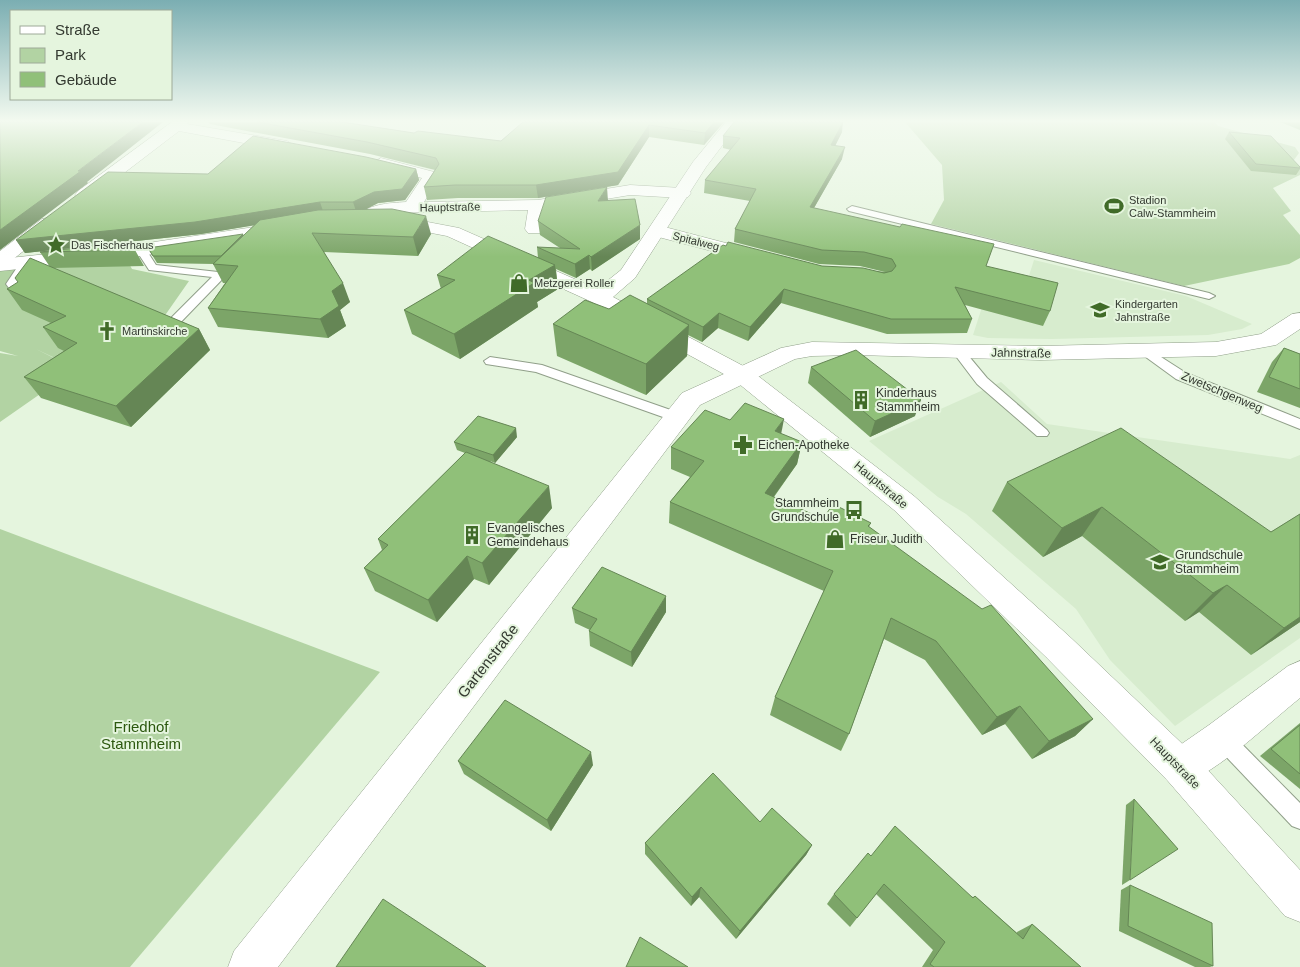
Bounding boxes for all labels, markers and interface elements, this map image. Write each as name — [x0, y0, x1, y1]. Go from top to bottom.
legend — [10, 10, 172, 100]
text: Straße — [55, 21, 100, 38]
text: Park — [55, 46, 86, 63]
text: Gebäude — [55, 71, 117, 88]
place label: Stadion Calw-Stammheim — [1129, 194, 1216, 219]
sports icon: Stadion Calw-Stammheim — [1103, 195, 1125, 217]
street label: Hauptstraße — [420, 200, 480, 214]
street label: Spitalweg — [671, 229, 721, 253]
place icon: Das Fischerhaus — [45, 234, 67, 256]
place label: Das Fischerhaus — [71, 239, 154, 251]
shop icon: Metzgerei Roller — [508, 272, 530, 294]
place label: Metzgerei Roller — [534, 277, 614, 289]
place label: Kindergarten Jahnstraße — [1115, 298, 1178, 323]
school or university icon: Kindergarten Jahnstraße — [1089, 299, 1111, 321]
church icon: Martinskirche — [96, 320, 118, 342]
place label: Martinskirche — [122, 325, 187, 337]
street label: Jahnstraße — [991, 345, 1051, 361]
street label: Zwetschgenweg — [1179, 369, 1265, 415]
place label: Kinderhaus Stammheim — [876, 386, 940, 414]
building icon: Kinderhaus Stammheim — [850, 389, 872, 411]
pharmacy icon: Eichen-Apotheke — [732, 434, 754, 456]
place label: Eichen-Apotheke — [758, 438, 850, 452]
street label: Hauptstraße — [851, 458, 911, 512]
place label: Stammheim Grundschule — [771, 496, 839, 524]
bus stop icon: Stammheim Grundschule — [843, 499, 865, 521]
place label: Evangelisches Gemeindehaus — [487, 521, 568, 549]
building icon: Evangelisches Gemeindehaus — [461, 524, 483, 546]
shop icon: Friseur Judith — [824, 528, 846, 550]
place label: Friseur Judith — [850, 532, 923, 546]
place label: Grundschule Stammheim — [1175, 548, 1243, 576]
school or university icon: Grundschule Stammheim — [1149, 551, 1171, 573]
street label: Gartenstraße — [454, 621, 522, 701]
park label: Friedhof Stammheim — [101, 718, 181, 752]
street label: Hauptstraße — [1147, 734, 1203, 792]

